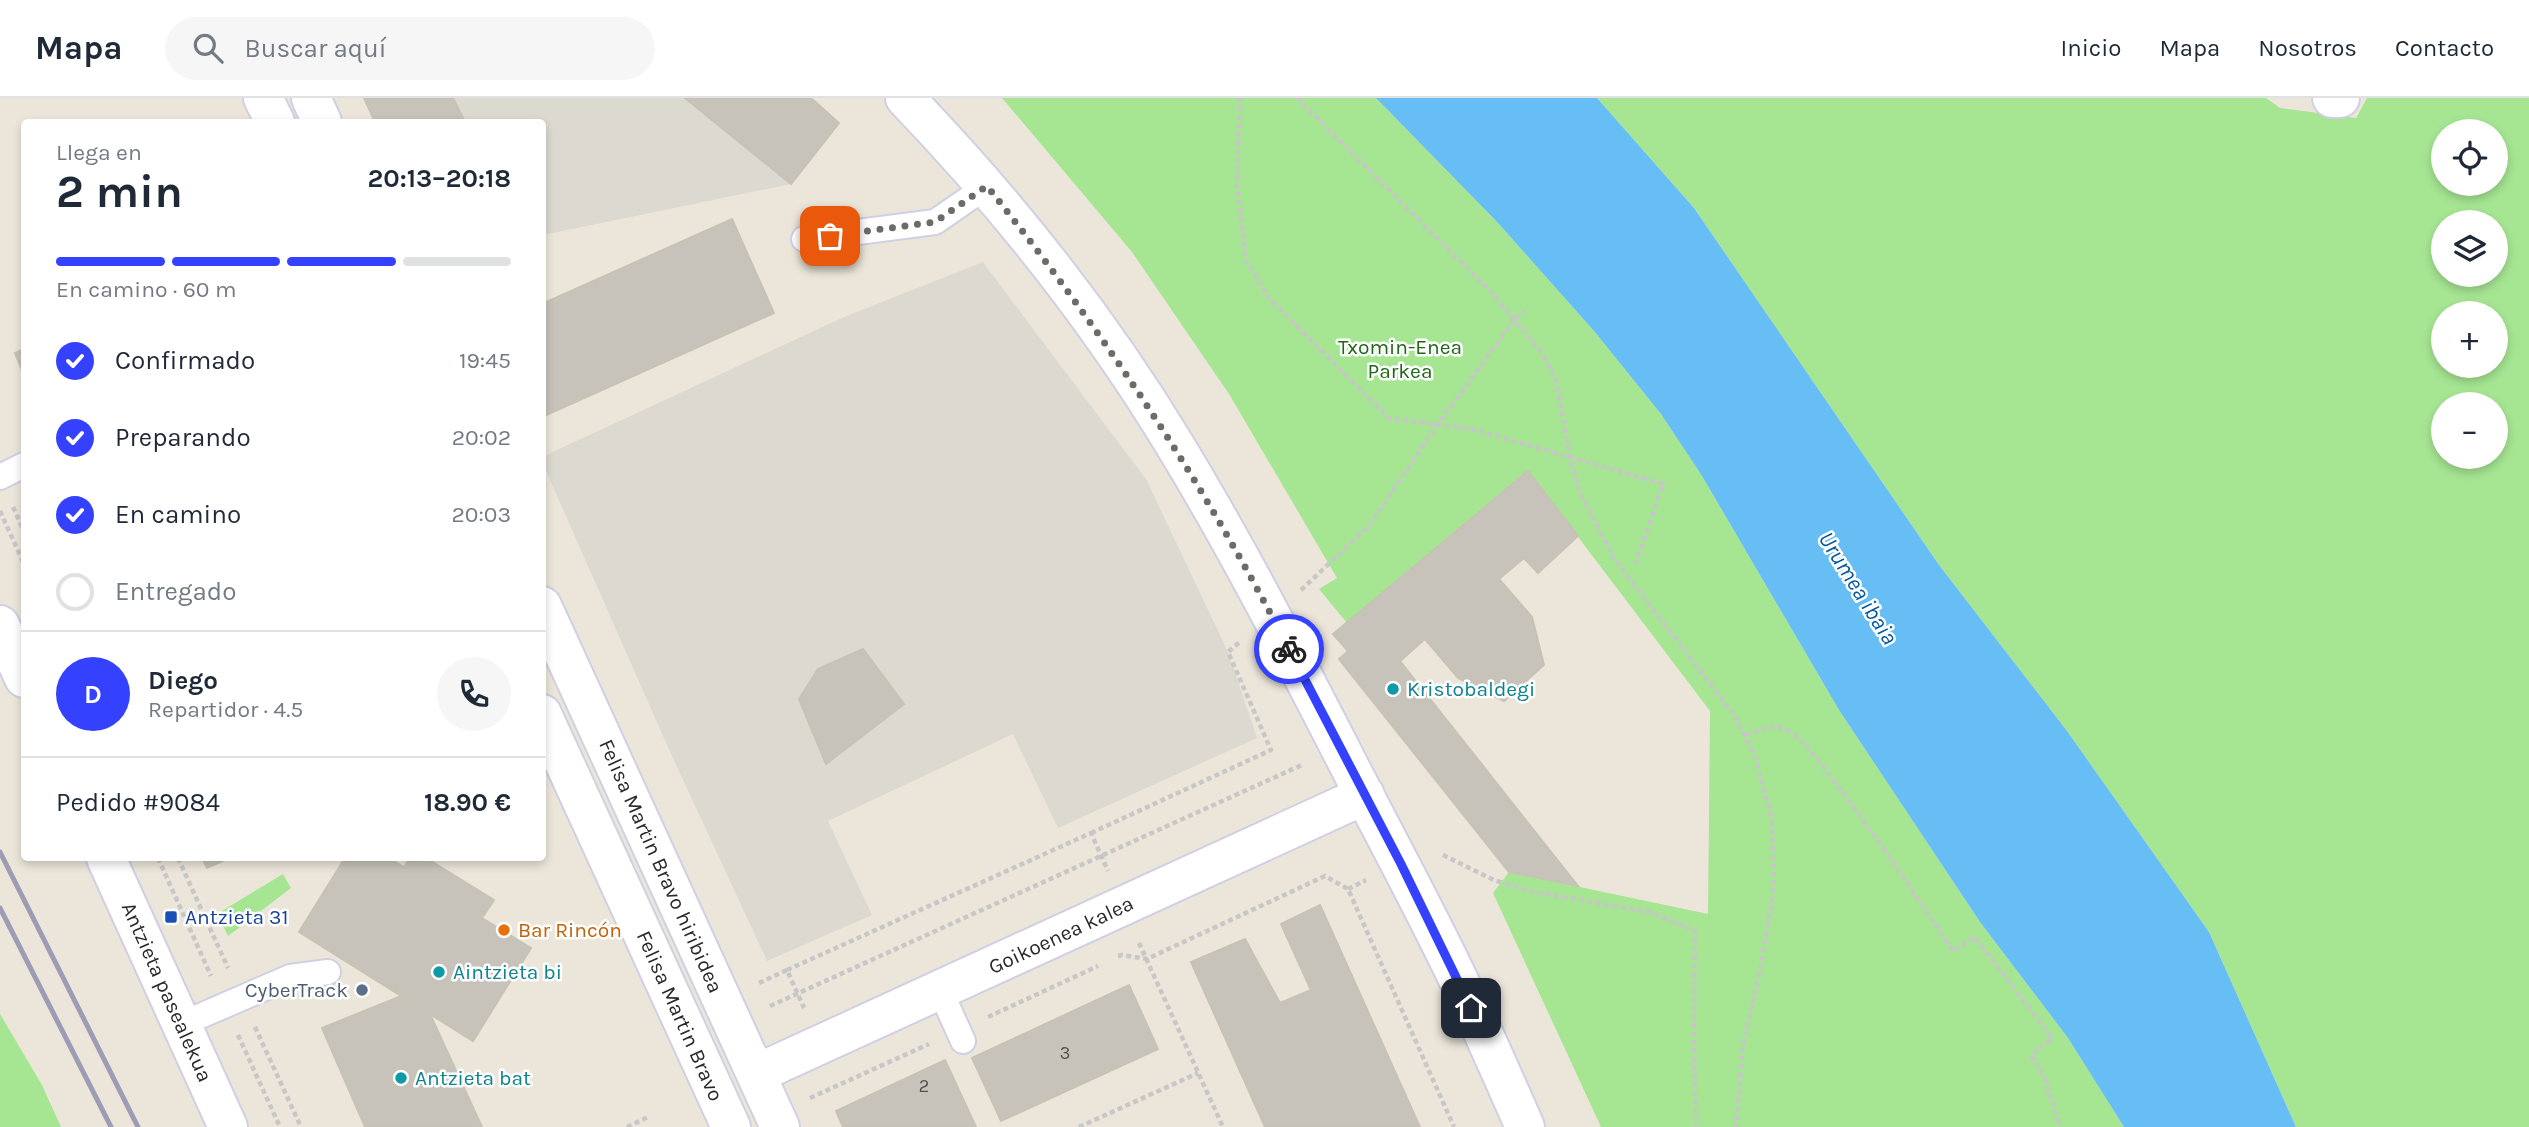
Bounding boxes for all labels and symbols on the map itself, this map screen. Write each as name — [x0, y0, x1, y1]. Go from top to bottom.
pin — [800, 206, 860, 266]
park label: Txomin-Enea Parkea — [1338, 335, 1462, 383]
water label: Urumea ibaia — [1813, 527, 1903, 649]
courier — [1254, 614, 1324, 684]
place label: Kristobaldegi — [1407, 677, 1535, 701]
marker: Kristobaldegi — [1385, 681, 1401, 697]
street label: Felisa Martin Bravo hiribidea — [594, 735, 728, 997]
street label: Goikoenea kalea — [985, 891, 1137, 979]
street label: Antzieta pasealekua — [117, 898, 217, 1086]
place label: Antzieta 31 — [185, 905, 288, 929]
marker: Antzieta 31 — [163, 909, 179, 925]
place label: Bar Rincón — [518, 918, 622, 942]
marker: Bar Rincón — [496, 922, 512, 938]
street label: Felisa Martin Bravo — [632, 927, 728, 1105]
place label: Aintzieta bi — [453, 960, 562, 984]
marker: Aintzieta bi — [431, 964, 447, 980]
place label: CyberTrack — [245, 978, 348, 1002]
pin — [1441, 978, 1501, 1038]
marker: CyberTrack — [354, 982, 370, 998]
house number: 3 — [1060, 1042, 1070, 1064]
place label: Antzieta bat — [415, 1066, 531, 1090]
marker: Antzieta bat — [393, 1070, 409, 1086]
house number: 2 — [919, 1075, 929, 1097]

